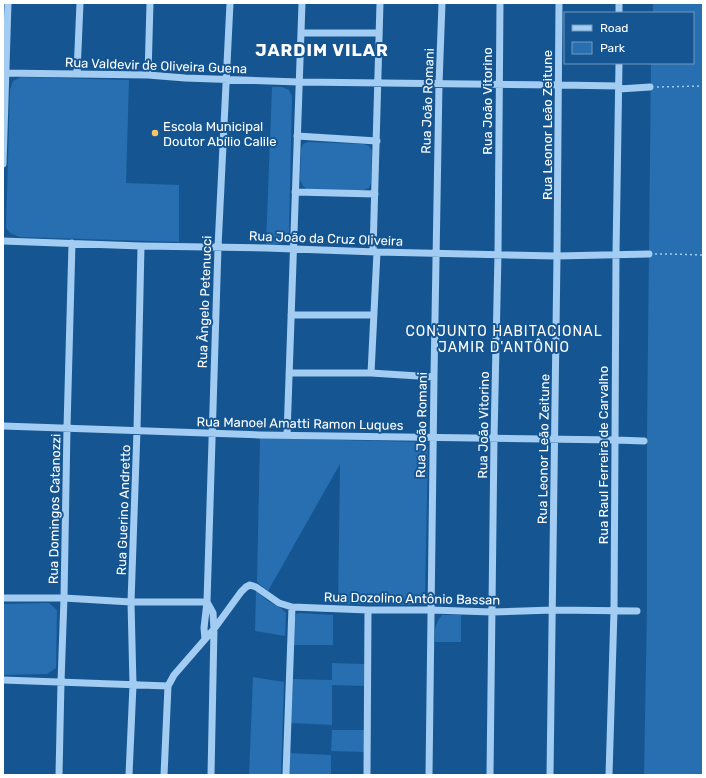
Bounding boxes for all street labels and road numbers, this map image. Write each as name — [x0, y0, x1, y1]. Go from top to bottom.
street label: Rua João Vitorino — [480, 47, 495, 155]
street label: Rua João Romani — [418, 48, 437, 154]
street label: Rua Leonor Leão Zeitune — [540, 50, 555, 200]
street label: Rua Valdevir de Oliveira Guena — [65, 55, 247, 76]
street label: Rua João da Cruz Oliveira — [249, 228, 403, 249]
street label: Rua Ângelo Petenucci — [195, 235, 215, 369]
street label: Rua Raul Ferreira de Carvalho — [596, 366, 611, 544]
street label: Rua João Vitorino — [475, 371, 492, 479]
street label: Rua João Romani — [413, 372, 430, 478]
street label: Rua Leonor Leão Zeitune — [535, 374, 552, 524]
street label: Rua Manoel Amatti Ramon Luques — [196, 414, 404, 433]
street label: Rua Domingos Catanozzi — [46, 434, 64, 584]
street label: Rua Guerino Andretto — [114, 444, 133, 576]
street label: Rua Dozolino Antônio Bassan — [324, 589, 500, 608]

